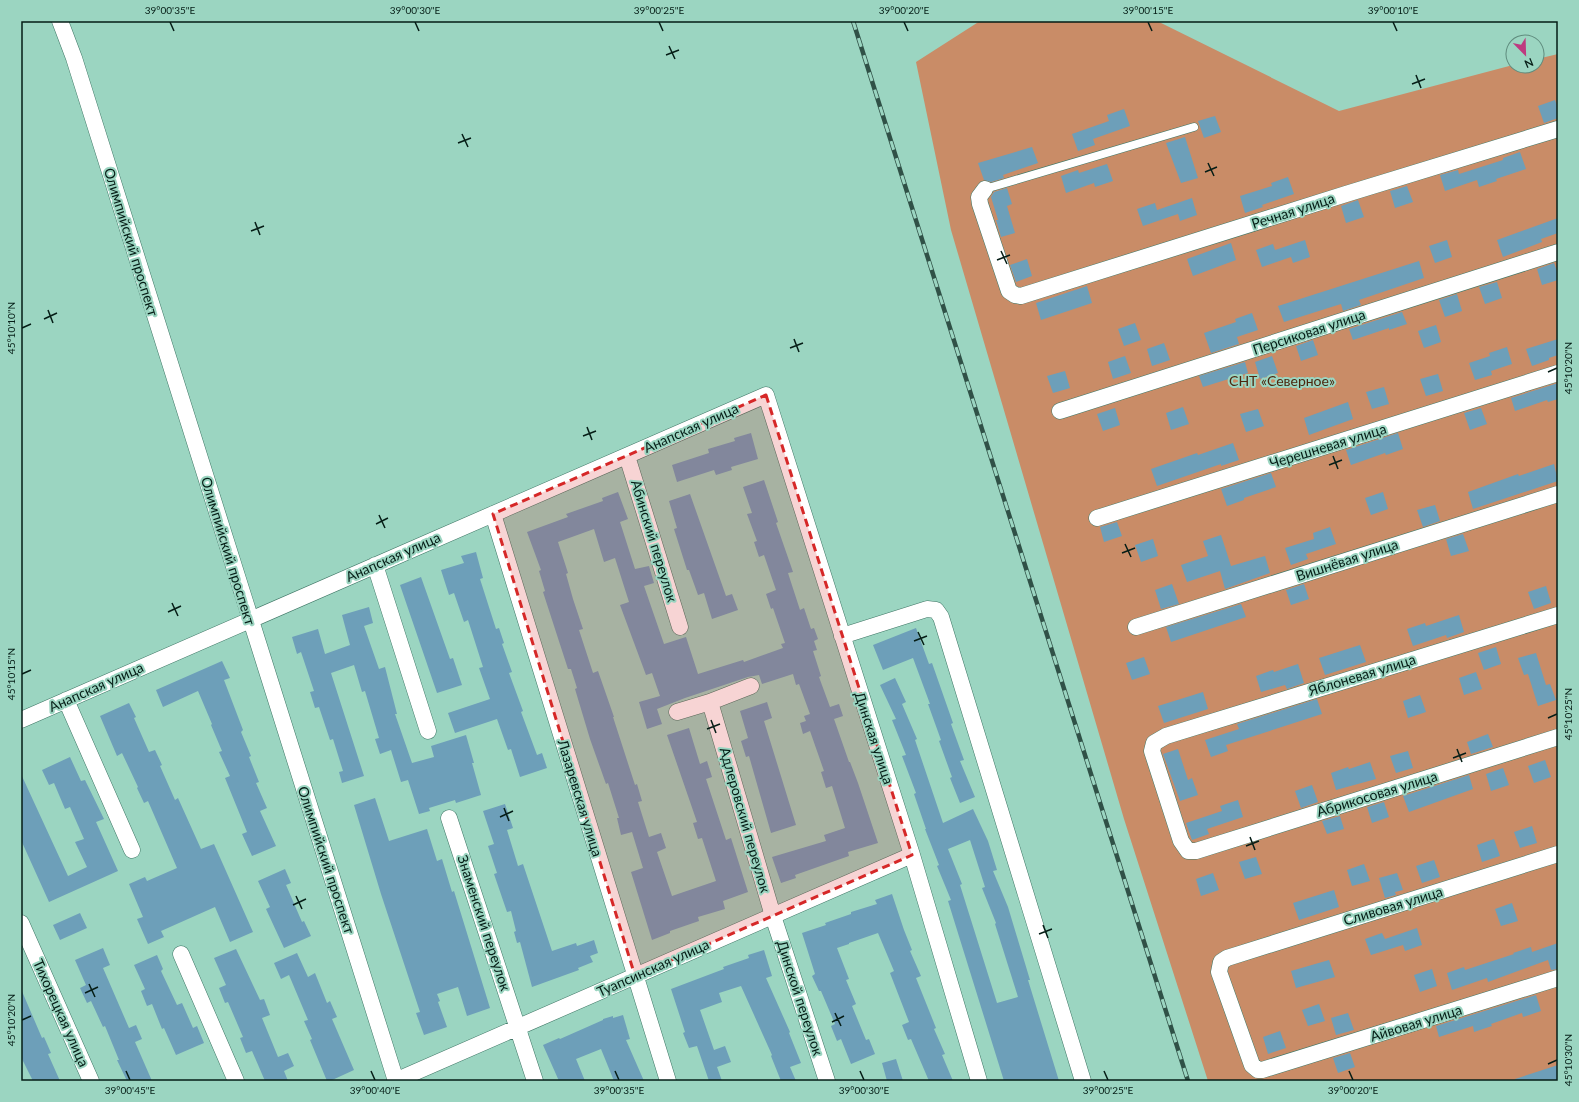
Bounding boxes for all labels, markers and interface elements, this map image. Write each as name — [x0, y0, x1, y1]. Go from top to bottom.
text: 39°00'35"E — [145, 4, 195, 16]
text: 39°00'30"E — [390, 4, 440, 16]
text: 39°00'25"E — [634, 4, 684, 16]
text: 39°00'20"E — [879, 4, 929, 16]
text: 39°00'15"E — [1123, 4, 1173, 16]
text: 39°00'10"E — [1368, 4, 1418, 16]
north arrow — [1505, 34, 1545, 74]
text: N — [1523, 56, 1536, 71]
street label: Олимпийский проспект — [101, 166, 162, 318]
street label: Речная улица — [1249, 189, 1336, 232]
text: 45°10'10"N — [5, 302, 17, 354]
street label: Персиковая улица — [1250, 305, 1367, 358]
text: 45°10'20"N — [1562, 342, 1574, 394]
park label: СНТ «Северное» — [1229, 372, 1335, 389]
street label: Анапская улица — [641, 399, 741, 456]
street label: Черешневая улица — [1267, 420, 1388, 471]
street label: Олимпийский проспект — [198, 475, 259, 627]
street label: Абинский переулок — [628, 478, 681, 605]
street label: Анапская улица — [343, 528, 443, 585]
street label: Вишнёвая улица — [1294, 535, 1400, 584]
text: 45°10'15"N — [5, 648, 17, 700]
street label: Яблоневая улица — [1305, 650, 1418, 699]
street label: Анапская улица — [46, 658, 146, 715]
text: 45°10'25"N — [1562, 688, 1574, 740]
street label: Динская улица — [851, 689, 897, 786]
street label: Лазаревская улица — [554, 736, 606, 859]
street label: Адлеровский переулок — [717, 745, 775, 895]
street label: Абрикосовая улица — [1314, 767, 1439, 820]
street label: Олимпийский проспект — [295, 784, 358, 936]
street label: Знаменский переулок — [454, 853, 515, 994]
street label: Сливовая улица — [1341, 882, 1445, 929]
street label: Туапсинская улица — [594, 935, 712, 1000]
street label: Динской переулок — [774, 938, 827, 1058]
street label: Тихорецкая улица — [30, 956, 93, 1069]
text: 45°10'20"N — [5, 994, 17, 1046]
street label: Айвовая улица — [1368, 1000, 1464, 1045]
text: 45°10'30"N — [1562, 1034, 1574, 1086]
text: 39°00'45"E — [105, 1084, 155, 1096]
text: 39°00'40"E — [350, 1084, 400, 1096]
text: 39°00'35"E — [594, 1084, 644, 1096]
text: 39°00'30"E — [839, 1084, 889, 1096]
text: 39°00'25"E — [1083, 1084, 1133, 1096]
text: 39°00'20"E — [1328, 1084, 1378, 1096]

